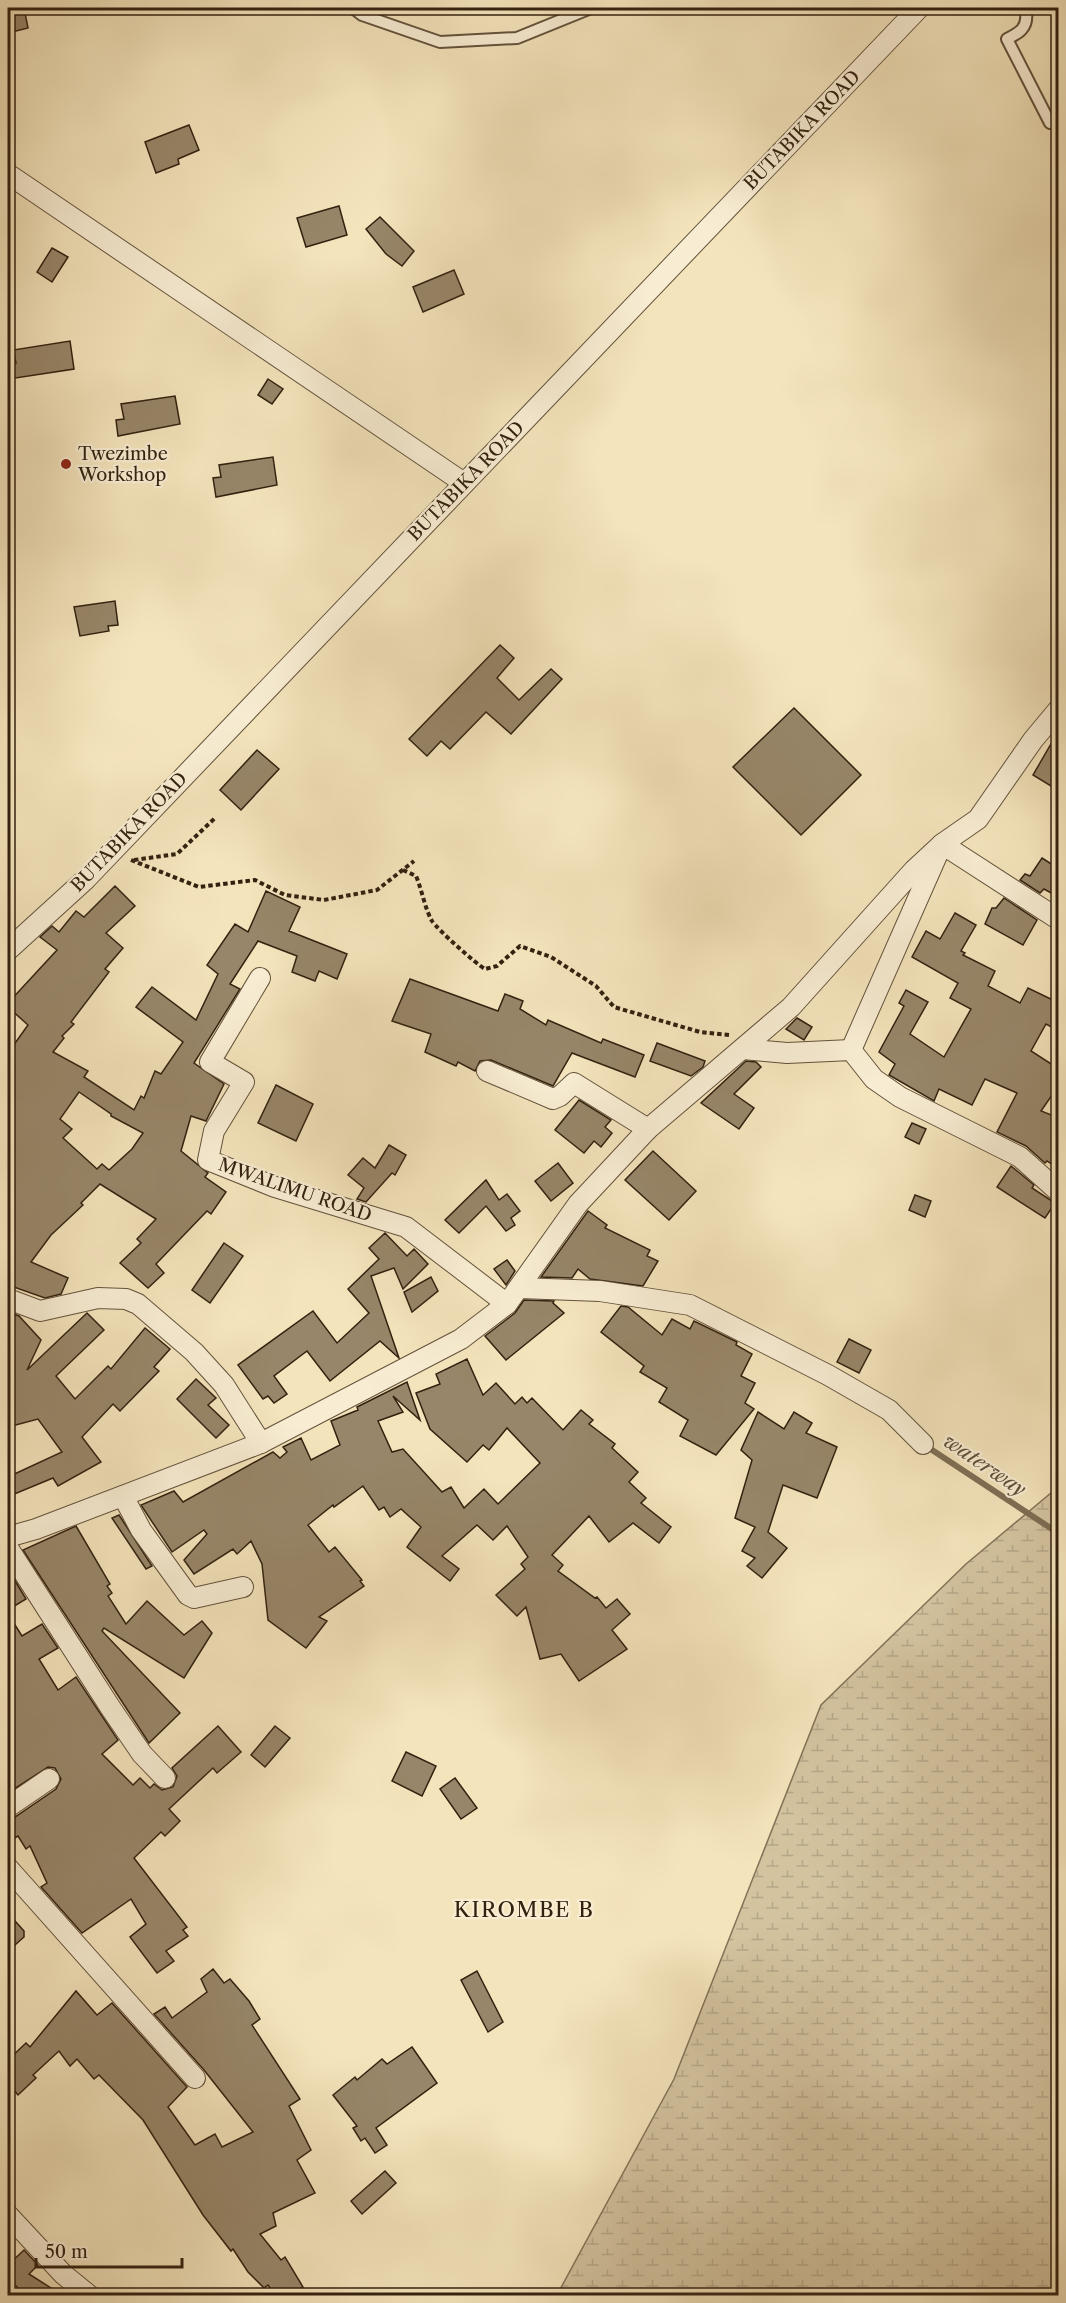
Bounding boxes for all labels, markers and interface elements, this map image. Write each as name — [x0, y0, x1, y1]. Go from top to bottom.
street label: BUTABIKA ROAD — [739, 66, 865, 194]
street label: BUTABIKA ROAD — [403, 417, 529, 545]
place label: Twezimbe Workshop — [77, 443, 168, 486]
marker: Twezimbe Workshop — [59, 457, 73, 471]
street label: BUTABIKA ROAD — [66, 768, 192, 896]
street label: MWALIMU ROAD — [216, 1153, 374, 1227]
water label: waterway — [939, 1429, 1031, 1501]
district label: KIROMBE B — [454, 1897, 594, 1922]
scale bar — [36, 2231, 182, 2269]
text: 50 m — [45, 2241, 88, 2263]

